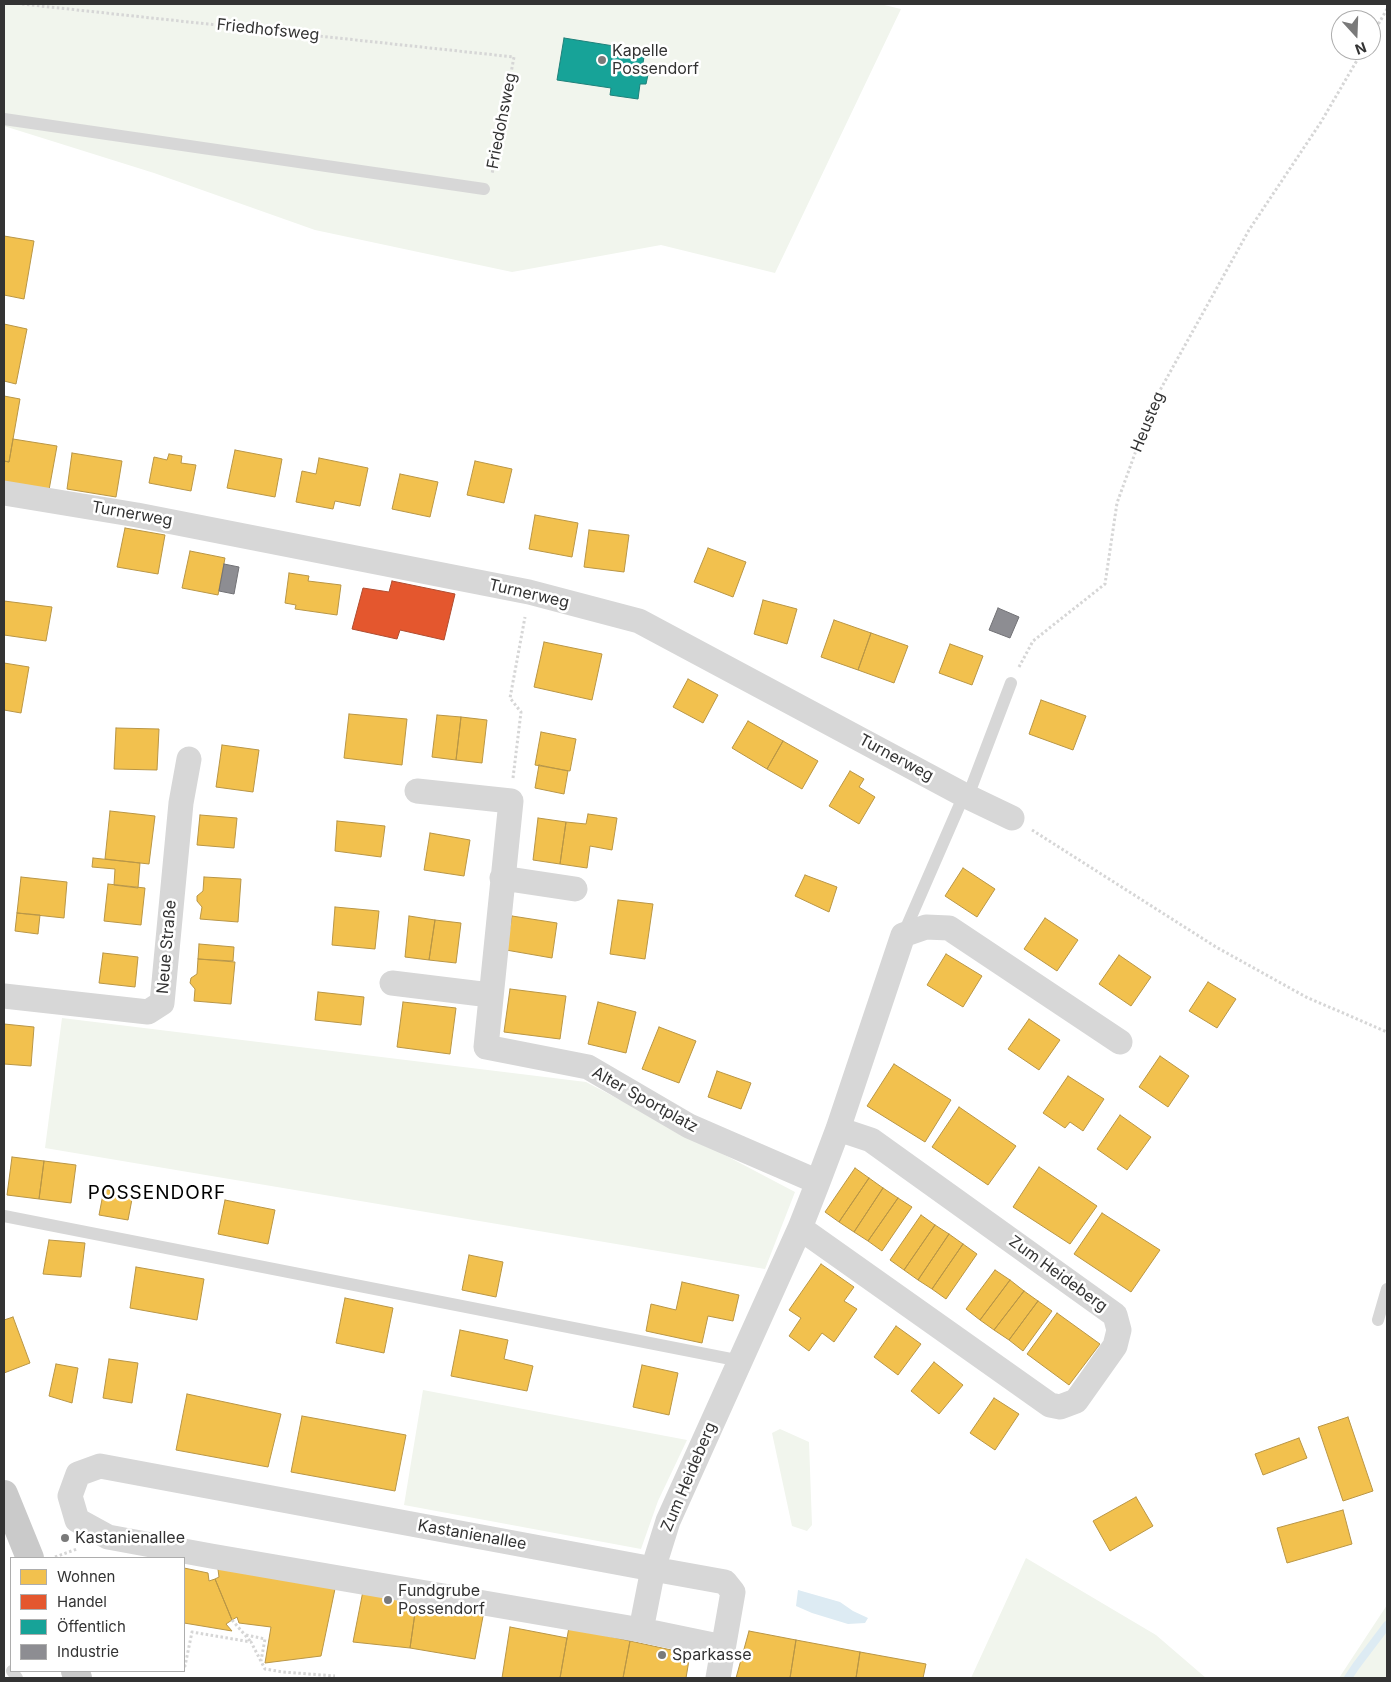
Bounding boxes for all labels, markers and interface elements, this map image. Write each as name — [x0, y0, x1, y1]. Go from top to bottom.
north arrow — [1331, 10, 1381, 60]
street label: Friedhofsweg — [216, 15, 320, 45]
text: N — [1353, 39, 1369, 58]
place label: Kapelle Possendorf — [612, 41, 699, 79]
marker: Kapelle Possendorf — [596, 54, 608, 66]
street label: Friedohsweg — [483, 71, 521, 171]
street label: Heusteg — [1127, 389, 1169, 455]
street label: Turnerweg — [90, 497, 174, 531]
street label: Turnerweg — [487, 575, 571, 613]
street label: Turnerweg — [855, 730, 937, 786]
street label: Neue Straße — [153, 899, 181, 995]
street label: Alter Sportplatz — [589, 1063, 701, 1137]
district label: POSSENDORF — [87, 1182, 227, 1204]
street label: Zum Heideberg — [1005, 1232, 1111, 1316]
street label: Zum Heideberg — [657, 1419, 721, 1535]
street label: Kastanienallee — [416, 1516, 528, 1554]
place label: Kastanienallee — [75, 1528, 185, 1548]
marker: Kastanienallee — [59, 1532, 71, 1544]
legend — [10, 1557, 185, 1672]
text: Wohnen — [57, 1567, 115, 1586]
place label: Fundgrube Possendorf — [398, 1581, 485, 1619]
text: Handel — [57, 1592, 107, 1611]
marker: Fundgrube Possendorf — [382, 1594, 394, 1606]
text: Öffentlich — [57, 1617, 126, 1636]
text: Industrie — [57, 1642, 119, 1661]
place label: Sparkasse — [672, 1645, 751, 1665]
marker: Sparkasse — [656, 1649, 668, 1661]

